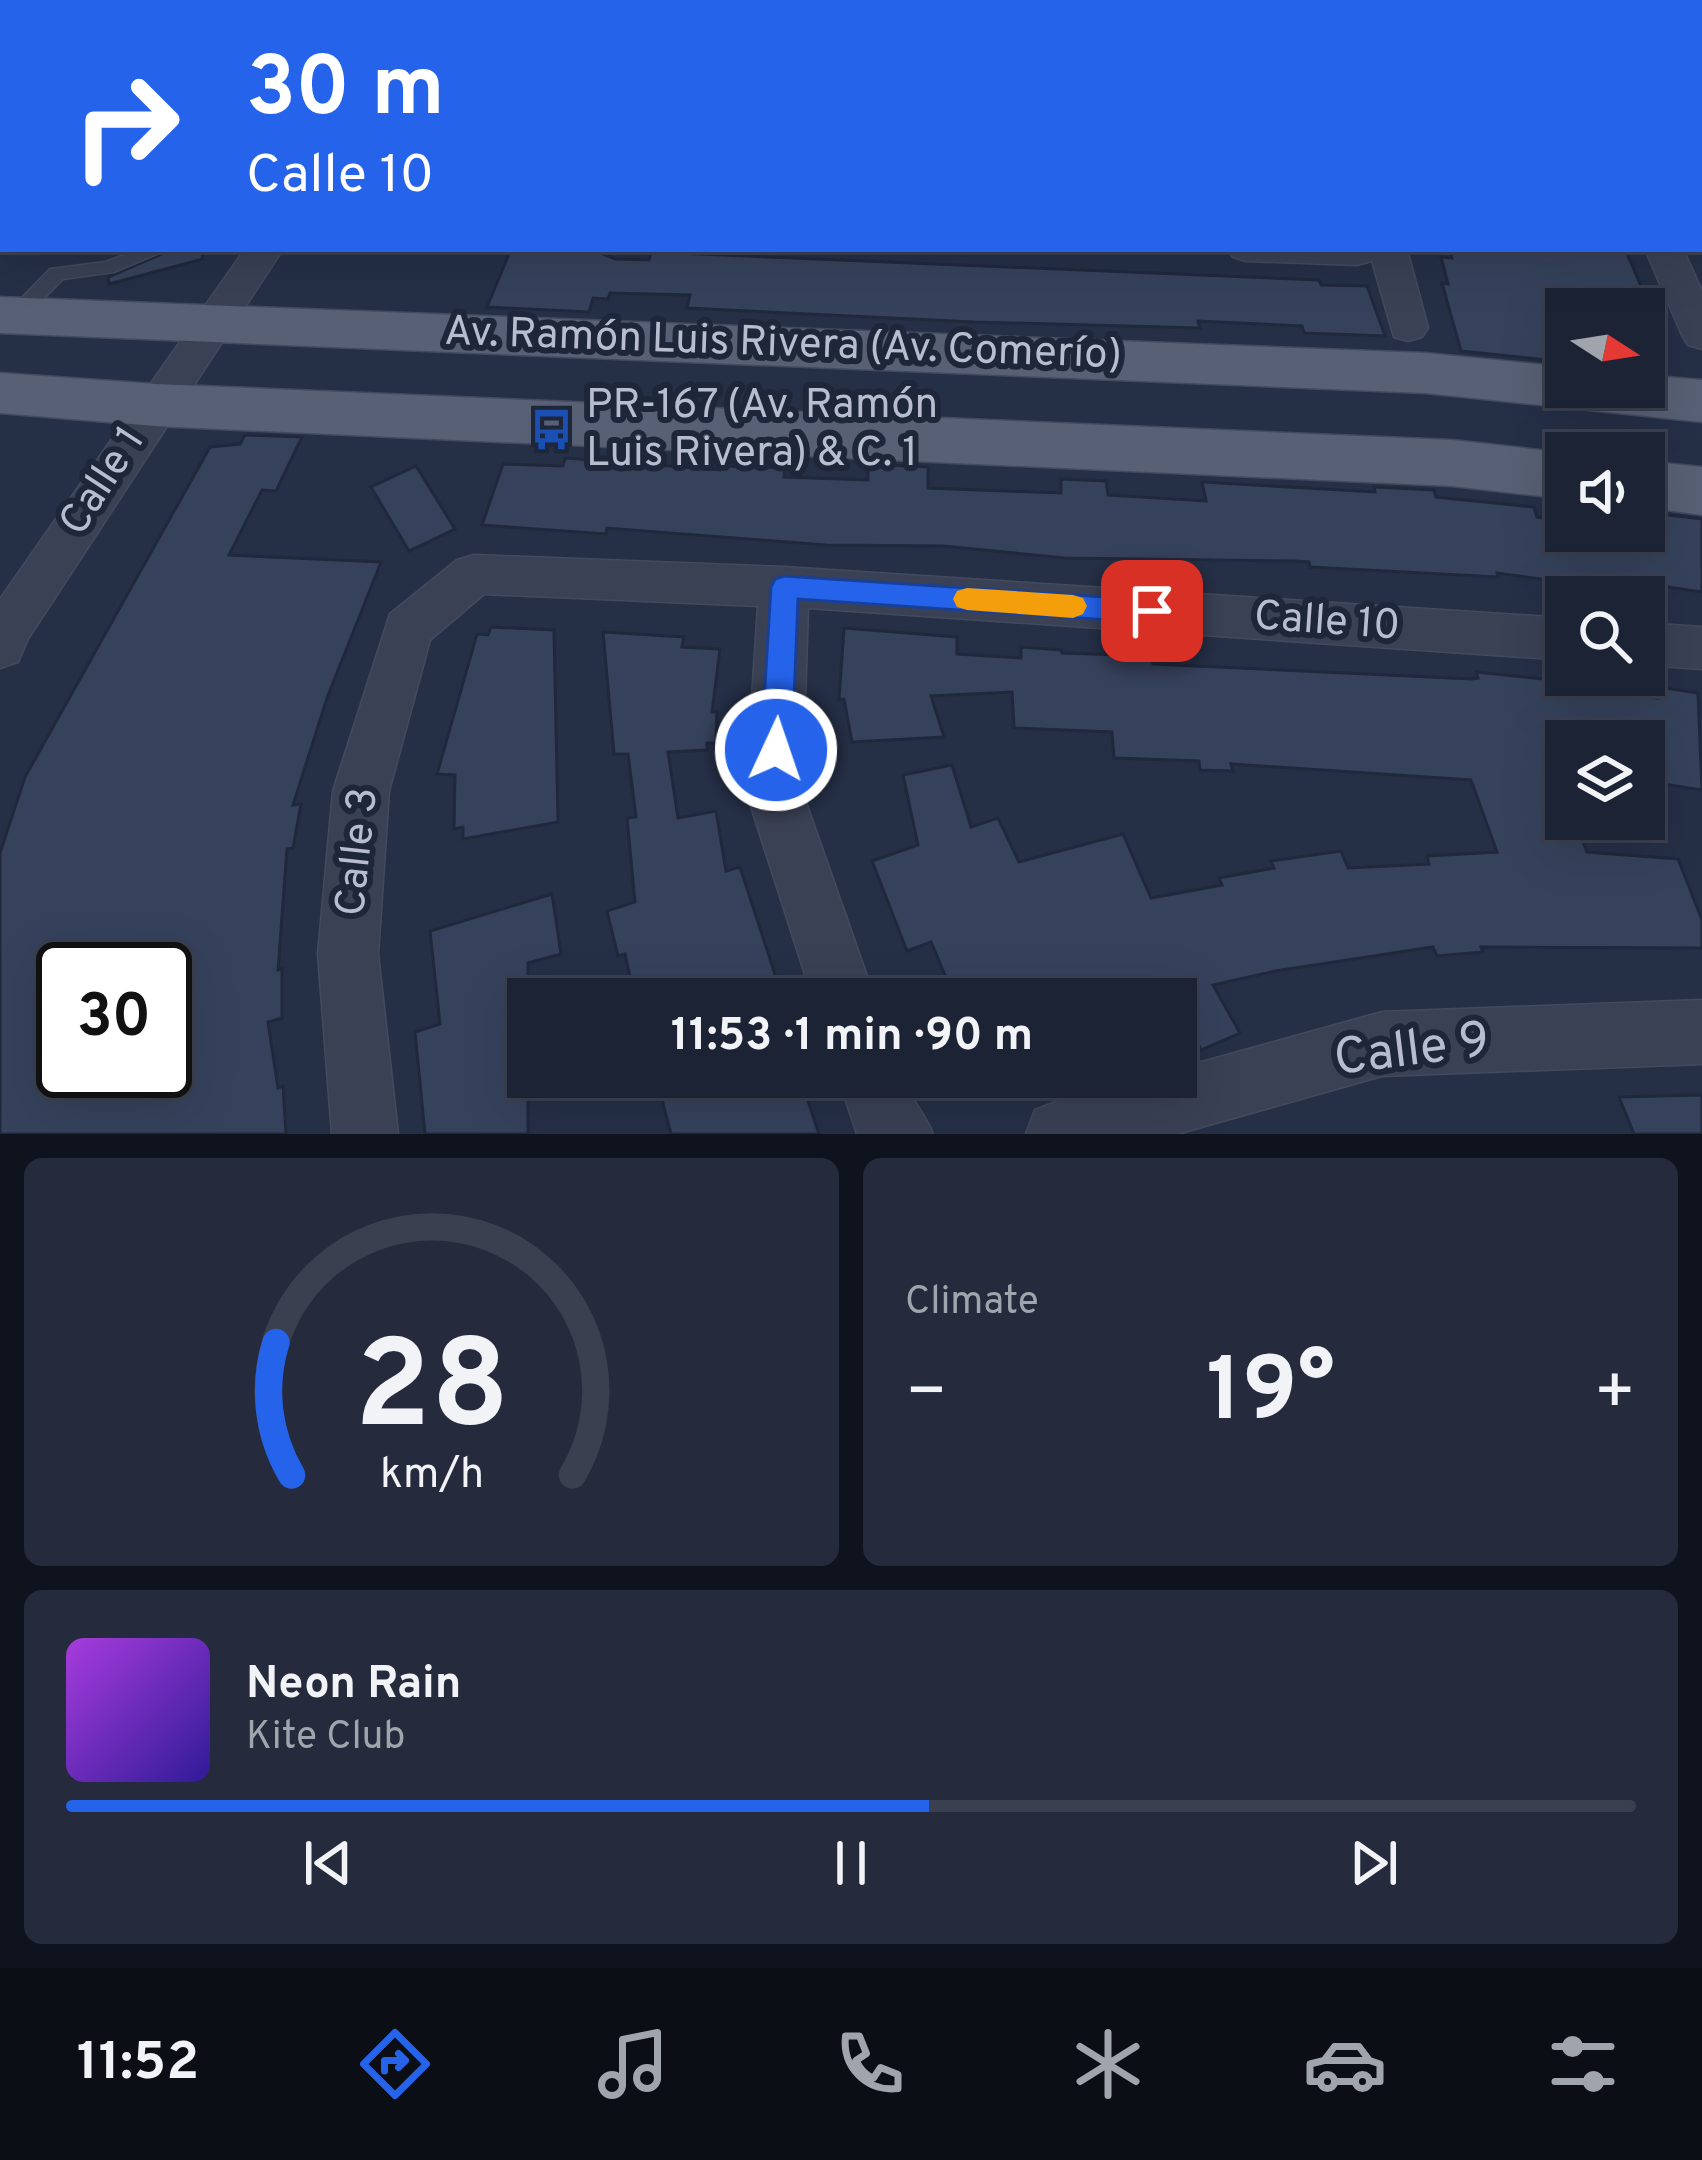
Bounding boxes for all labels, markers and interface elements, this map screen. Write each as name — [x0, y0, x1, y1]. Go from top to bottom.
text: 30 m — [246, 39, 445, 145]
icon: right — [48, 48, 204, 204]
text: Calle 10 — [246, 143, 434, 212]
north arrow — [1545, 288, 1665, 408]
map controls — [1545, 288, 1665, 840]
street label: Av. Ramón Luis Rivera (Av. Comerío) — [443, 307, 1123, 383]
place label: PR-167 (Av. Ramón Luis Rivera) & C. 1 — [586, 380, 938, 481]
bus stop icon: PR-167 (Av. Ramón Luis Rivera) & C. 1 — [529, 407, 575, 453]
street label: Calle 1 — [49, 417, 159, 547]
button: sound — [1545, 432, 1665, 552]
pin — [1101, 560, 1203, 662]
button: search — [1545, 576, 1665, 696]
icon: arrive — [1119, 578, 1185, 644]
street label: Calle 10 — [1252, 591, 1402, 655]
position arrow — [713, 687, 839, 813]
button: layers — [1545, 720, 1665, 840]
street label: Calle 3 — [326, 785, 392, 919]
speed limit sign: 30 — [36, 942, 192, 1098]
text: 11:53 · 1 min · 90 m — [671, 1009, 1033, 1066]
street label: Calle 9 — [1330, 1010, 1494, 1094]
text: Climate — [905, 1279, 1039, 1328]
text: 28 — [354, 1314, 509, 1472]
text: 19° — [1206, 1339, 1335, 1452]
text: − — [905, 1354, 948, 1437]
text: + — [1593, 1354, 1636, 1437]
text: km/h — [379, 1449, 484, 1503]
text: Neon Rain — [246, 1657, 462, 1714]
text: Kite Club — [246, 1714, 405, 1763]
icon: previous — [295, 1830, 361, 1896]
icon: pause — [818, 1830, 884, 1896]
icon: next — [1341, 1830, 1407, 1896]
icon: directions — [353, 2022, 437, 2106]
icon: music — [591, 2022, 675, 2106]
icon: phone — [828, 2022, 912, 2106]
icon: climate — [1066, 2022, 1150, 2106]
icon: car — [1303, 2022, 1387, 2106]
icon: filters — [1541, 2022, 1625, 2106]
text: 11:52 — [77, 2030, 199, 2099]

